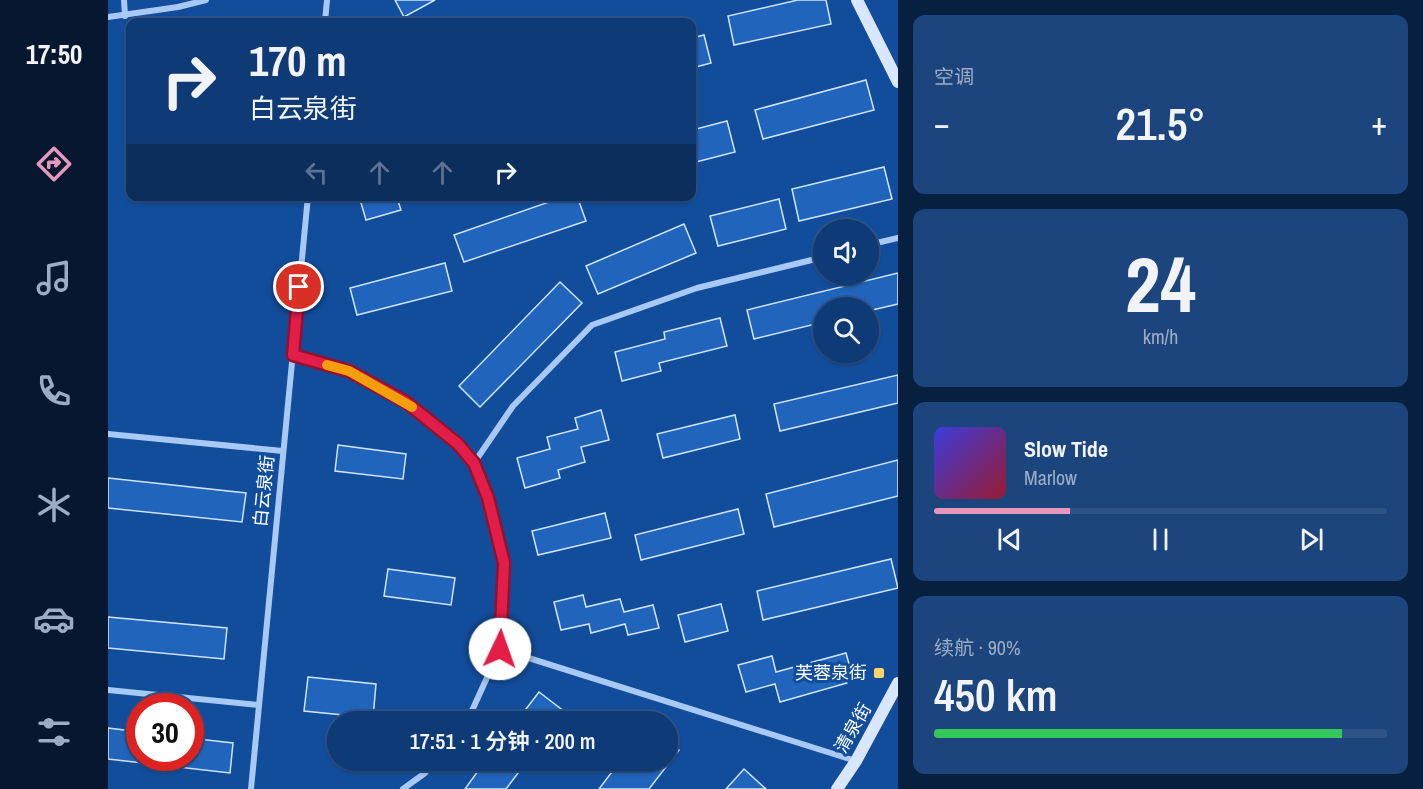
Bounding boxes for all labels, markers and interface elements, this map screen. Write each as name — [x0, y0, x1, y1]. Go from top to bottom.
text: 170 m — [249, 33, 347, 89]
text: 17:50 — [26, 36, 82, 72]
icon: right — [150, 42, 228, 120]
text: 空调 — [934, 63, 974, 90]
text: 白云泉街 — [249, 90, 357, 126]
text: 21.5° — [1116, 93, 1205, 154]
text: − — [934, 101, 950, 145]
text: + — [1371, 101, 1387, 145]
icon: directions — [33, 143, 75, 185]
icon: left — [300, 156, 333, 189]
icon: ahead — [363, 156, 396, 189]
icon: ahead — [426, 156, 459, 189]
icon: right — [489, 156, 522, 189]
map controls — [813, 219, 879, 363]
button: sound — [813, 219, 879, 285]
text: 24 — [1125, 231, 1196, 336]
icon: music — [33, 257, 75, 299]
pin — [273, 261, 324, 312]
icon: arrive — [282, 270, 315, 303]
button: search — [813, 297, 879, 363]
text: km/h — [1143, 323, 1178, 350]
icon: phone — [33, 370, 75, 412]
text: Slow Tide — [1024, 434, 1108, 464]
street label: 白云泉街 — [247, 454, 280, 528]
text: Marlow — [1024, 464, 1077, 491]
icon: climate — [33, 484, 75, 526]
icon: previous — [993, 523, 1026, 556]
icon: pause — [1144, 523, 1177, 556]
icon: next — [1295, 523, 1328, 556]
icon: car — [33, 598, 75, 640]
position arrow — [468, 617, 532, 681]
text: 续航 · 90% — [934, 634, 1021, 661]
place label: 芙蓉泉街 — [795, 660, 867, 685]
text: 450 km — [934, 664, 1058, 725]
marker: 芙蓉泉街 — [872, 666, 886, 680]
speed limit sign: 30 — [126, 693, 204, 771]
street label: 清泉街 — [828, 698, 877, 757]
icon: filters — [33, 711, 75, 753]
text: 17:51 · 1 分钟 · 200 m — [410, 726, 595, 756]

